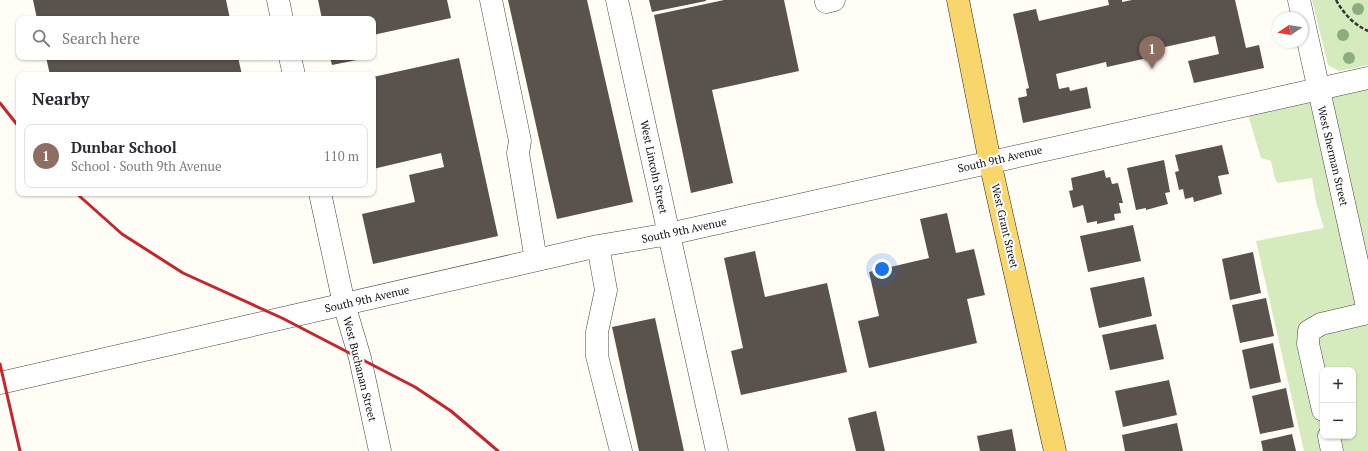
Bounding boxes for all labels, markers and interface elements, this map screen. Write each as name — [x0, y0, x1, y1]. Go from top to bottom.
north arrow — [1272, 12, 1308, 48]
search box — [16, 16, 376, 60]
icon: search — [30, 27, 52, 49]
text: Search here — [62, 28, 140, 48]
pin: 1 — [1139, 36, 1165, 69]
text: Nearby — [32, 87, 90, 110]
street label: West Sherman Street — [1315, 105, 1351, 207]
street label: West Lincoln Street — [637, 119, 671, 215]
text: Dunbar School — [71, 137, 177, 157]
street label: South 9th Avenue — [956, 142, 1044, 176]
text: 1 — [42, 147, 50, 165]
text: 110 m — [324, 147, 359, 165]
text: School · South 9th Avenue — [71, 157, 221, 175]
street label: West Grant Street — [988, 182, 1022, 270]
street label: South 9th Avenue — [640, 214, 728, 246]
your location — [872, 259, 892, 279]
street label: South 9th Avenue — [323, 282, 411, 316]
street label: West Buchanan Street — [340, 315, 380, 423]
map controls — [1320, 367, 1356, 439]
button: + — [1320, 367, 1356, 403]
button: − — [1320, 403, 1356, 439]

